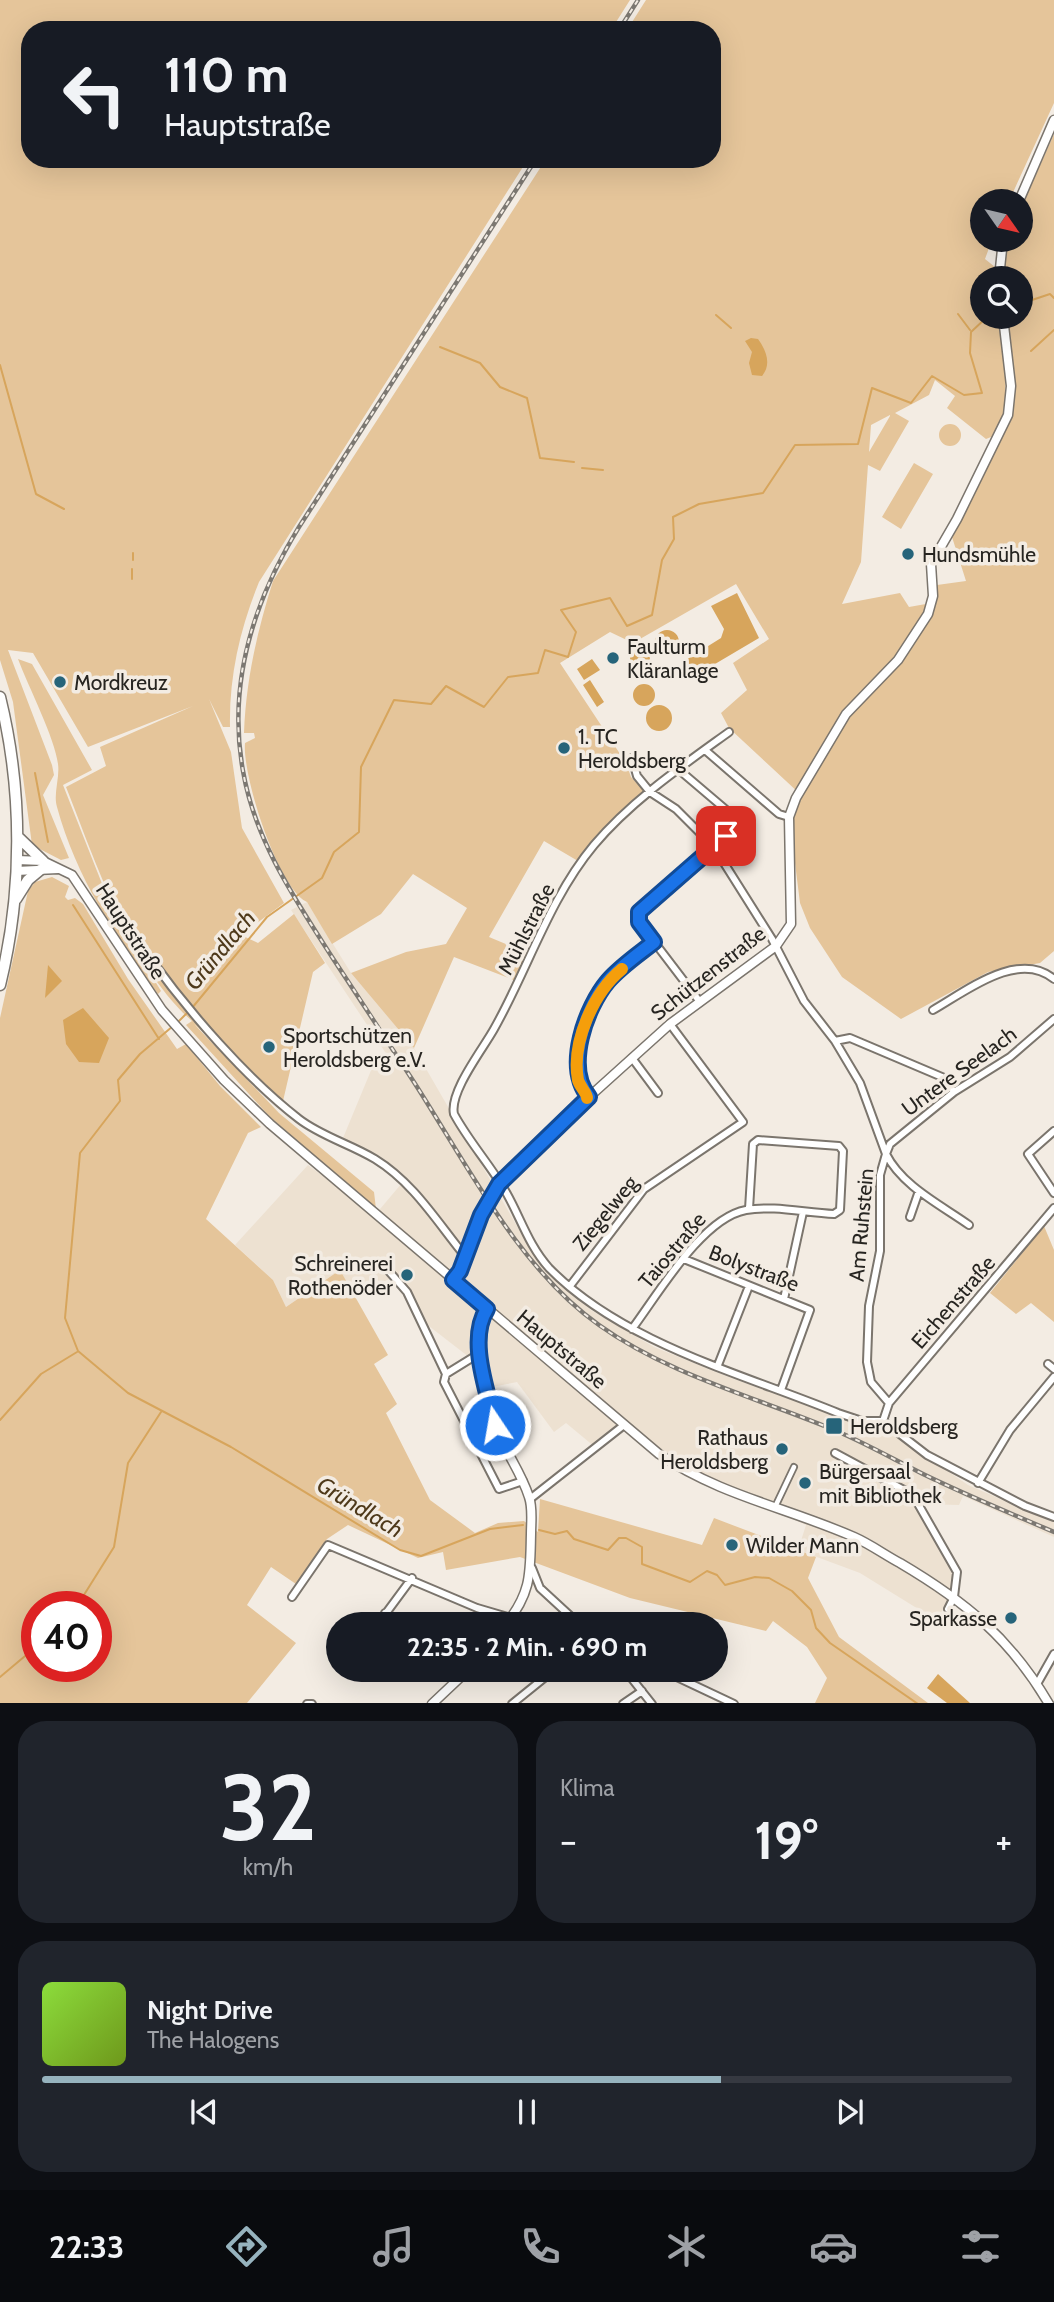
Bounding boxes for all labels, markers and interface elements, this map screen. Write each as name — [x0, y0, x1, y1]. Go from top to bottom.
text: 110 m — [164, 45, 288, 104]
icon: left — [49, 49, 140, 140]
text: Hauptstraße — [164, 105, 331, 144]
north arrow — [970, 189, 1032, 252]
map controls — [970, 189, 1033, 329]
button: search — [970, 266, 1033, 329]
place label: Hundsmühle — [922, 542, 1036, 567]
marker: Hundsmühle — [900, 546, 916, 562]
place label: Faulturm Kläranlage — [627, 634, 719, 683]
marker: Faulturm Kläranlage — [605, 650, 621, 666]
place label: Mordkreuz — [74, 670, 168, 695]
marker: Mordkreuz — [52, 674, 68, 690]
place label: 1. TC Heroldsberg — [578, 724, 686, 773]
marker: 1. TC Heroldsberg — [556, 740, 572, 756]
pin — [696, 806, 756, 866]
icon: arrive — [707, 817, 745, 855]
street label: Hauptstraße — [91, 878, 171, 984]
street label: Mühlstraße — [492, 879, 560, 979]
water label: Gründlach — [179, 904, 261, 996]
street label: Schützenstraße — [646, 920, 770, 1025]
street label: Untere Seelach — [897, 1021, 1021, 1121]
place label: Sportschützen Heroldsberg e.V. — [283, 1023, 426, 1072]
marker: Sportschützen Heroldsberg e.V. — [261, 1039, 277, 1055]
street label: Am Ruhstein — [844, 1167, 878, 1283]
street label: Ziegelweg — [567, 1170, 643, 1255]
street label: Taiostraße — [633, 1207, 711, 1293]
street label: Bolystraße — [705, 1239, 803, 1297]
street label: Eichenstraße — [906, 1250, 1000, 1354]
place label: Schreinerei Rothenöder — [288, 1251, 393, 1300]
marker: Schreinerei Rothenöder — [399, 1267, 415, 1283]
street label: Hauptstraße — [512, 1304, 612, 1394]
position arrow — [458, 1388, 532, 1462]
place label: Heroldsberg — [850, 1414, 958, 1439]
marker: Heroldsberg — [824, 1416, 844, 1436]
place label: Rathaus Heroldsberg — [660, 1425, 769, 1474]
marker: Rathaus Heroldsberg — [774, 1441, 790, 1457]
place label: Bürgersaal mit Bibliothek — [819, 1459, 942, 1508]
water label: Gründlach — [312, 1470, 408, 1544]
marker: Bürgersaal mit Bibliothek — [797, 1475, 813, 1491]
place label: Wilder Mann — [746, 1533, 859, 1558]
marker: Wilder Mann — [724, 1537, 740, 1553]
speed limit sign: 40 — [21, 1591, 112, 1682]
place label: Sparkasse — [909, 1606, 997, 1631]
marker: Sparkasse — [1003, 1610, 1019, 1626]
text: 22:35 · 2 Min. · 690 m — [407, 1631, 647, 1663]
text: 32 — [219, 1752, 317, 1863]
text: Klima — [560, 1774, 615, 1802]
text: 19° — [754, 1809, 818, 1872]
text: − — [560, 1817, 577, 1864]
text: + — [995, 1817, 1012, 1864]
text: km/h — [243, 1853, 293, 1881]
text: Night Drive — [147, 1994, 273, 2026]
text: The Halogens — [147, 2026, 279, 2054]
icon: previous — [185, 2093, 223, 2131]
icon: pause — [508, 2093, 546, 2131]
icon: next — [831, 2093, 869, 2131]
icon: directions — [222, 2222, 271, 2271]
icon: music — [369, 2222, 418, 2271]
icon: phone — [516, 2222, 565, 2271]
icon: climate — [662, 2222, 711, 2271]
icon: car — [809, 2222, 858, 2271]
icon: filters — [956, 2222, 1005, 2271]
text: 22:33 — [49, 2227, 124, 2266]

